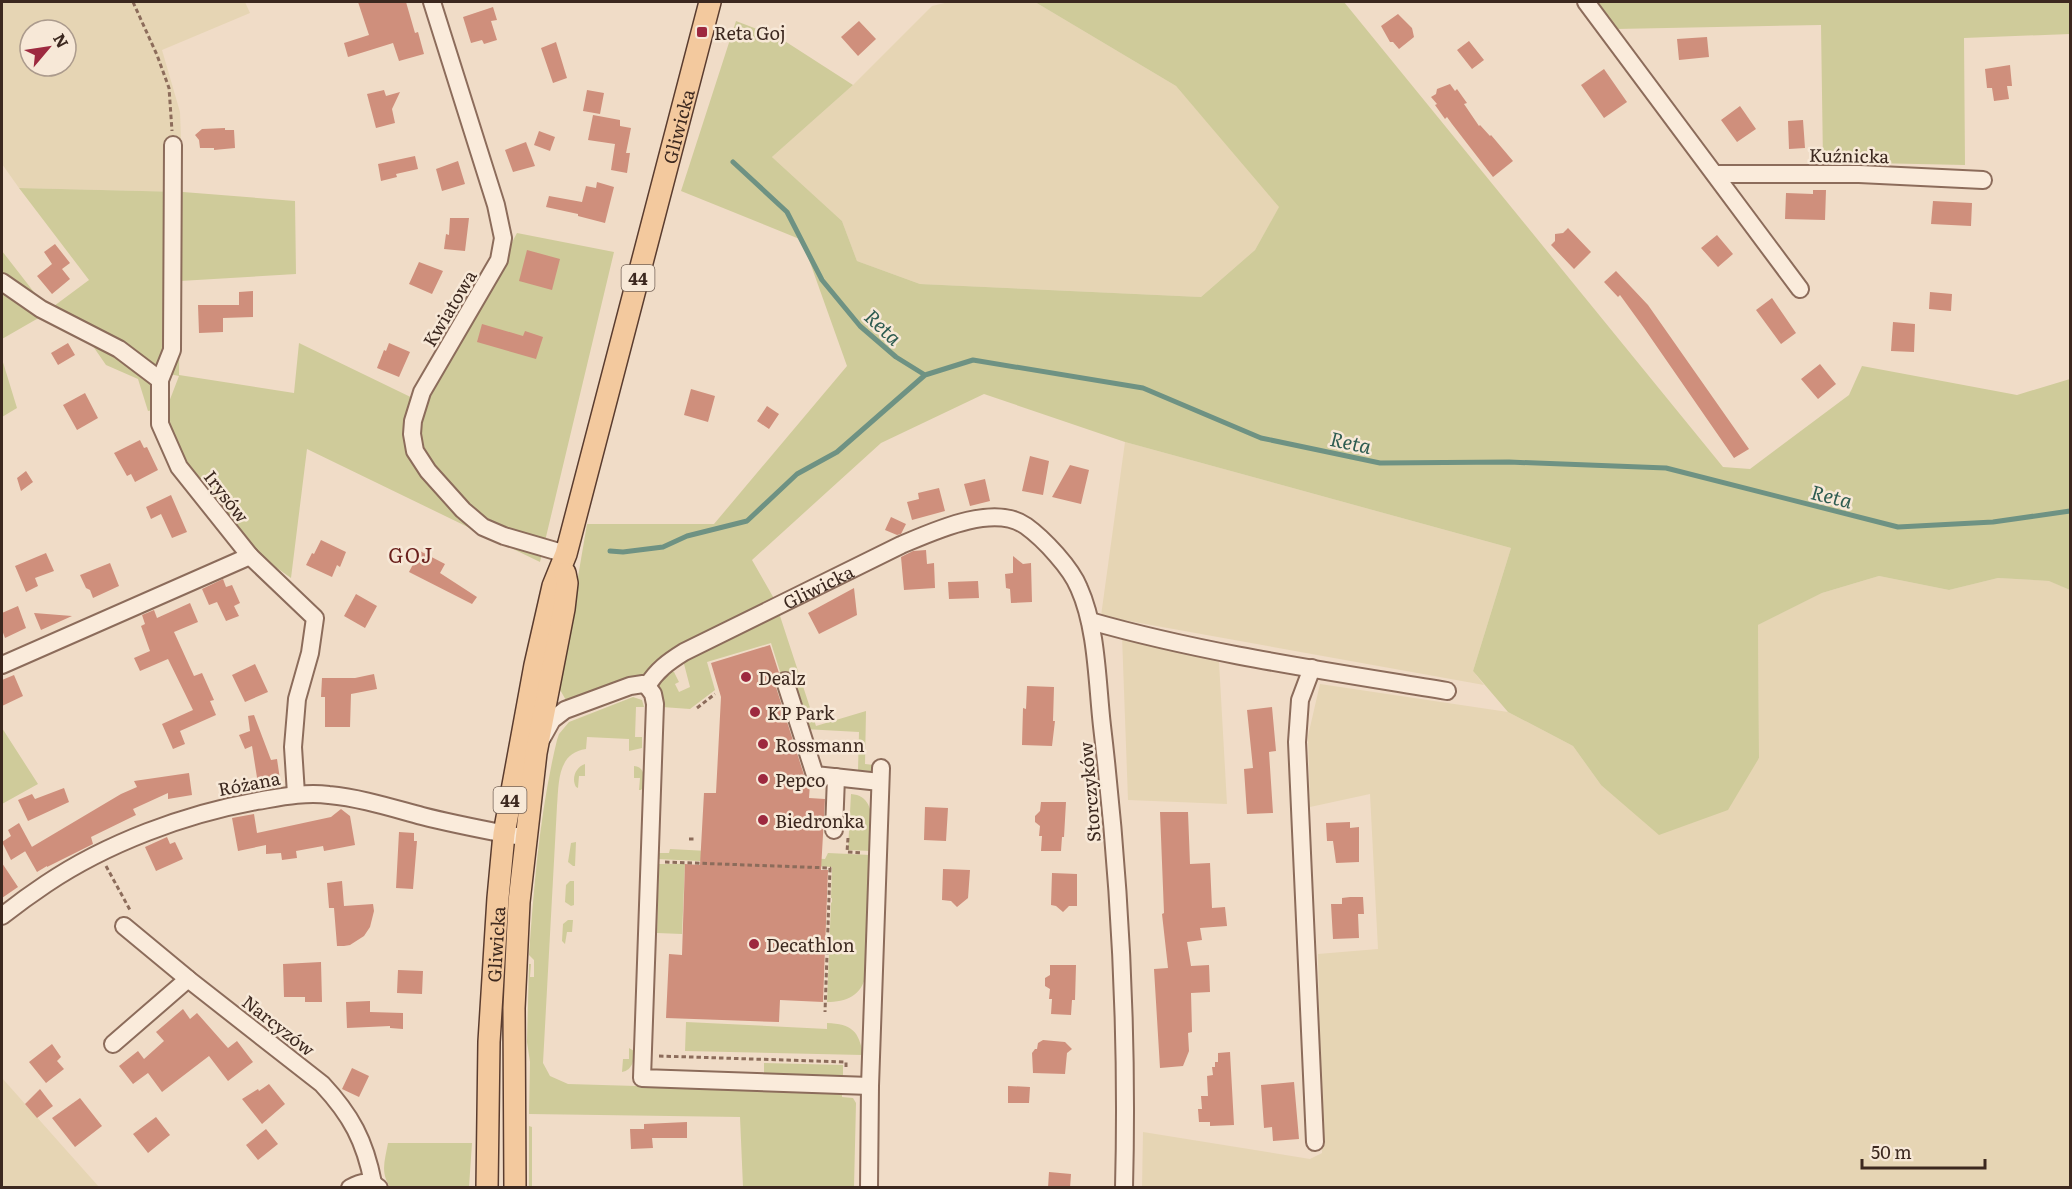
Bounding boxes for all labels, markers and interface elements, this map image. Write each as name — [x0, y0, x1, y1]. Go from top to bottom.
north arrow — [18, 18, 78, 78]
place label: Reta Goj — [714, 19, 786, 46]
marker: Reta Goj — [695, 25, 709, 39]
text: N — [48, 29, 76, 52]
street label: Gliwicka — [655, 86, 700, 167]
street label: Kuźnicka — [1809, 141, 1890, 169]
street label: Kwiatowa — [415, 264, 483, 352]
road number: 44 — [622, 265, 654, 291]
water label: Reta — [859, 301, 910, 352]
water label: Reta — [1328, 422, 1375, 460]
street label: Irysów — [198, 464, 256, 528]
water label: Reta — [1808, 475, 1856, 515]
district label: GOJ — [388, 539, 434, 569]
street label: Gliwicka — [778, 557, 858, 615]
place label: Dealz — [758, 664, 806, 691]
marker: Dealz — [739, 670, 753, 684]
place label: KP Park — [767, 699, 836, 726]
marker: KP Park — [748, 705, 762, 719]
place label: Rossmann — [775, 731, 865, 758]
marker: Rossmann — [756, 737, 770, 751]
street label: Storczyków — [1071, 740, 1107, 843]
street label: Różana — [216, 764, 283, 802]
place label: Pepco — [775, 766, 826, 793]
marker: Pepco — [756, 772, 770, 786]
road number: 44 — [494, 787, 526, 813]
place label: Biedronka — [775, 807, 865, 834]
marker: Biedronka — [756, 813, 770, 827]
street label: Gliwicka — [479, 905, 511, 983]
place label: Decathlon — [766, 931, 855, 958]
marker: Decathlon — [747, 937, 761, 951]
street label: Narcyzów — [237, 988, 322, 1062]
scale bar — [1862, 1132, 1985, 1170]
text: 50 m — [1871, 1138, 1912, 1165]

